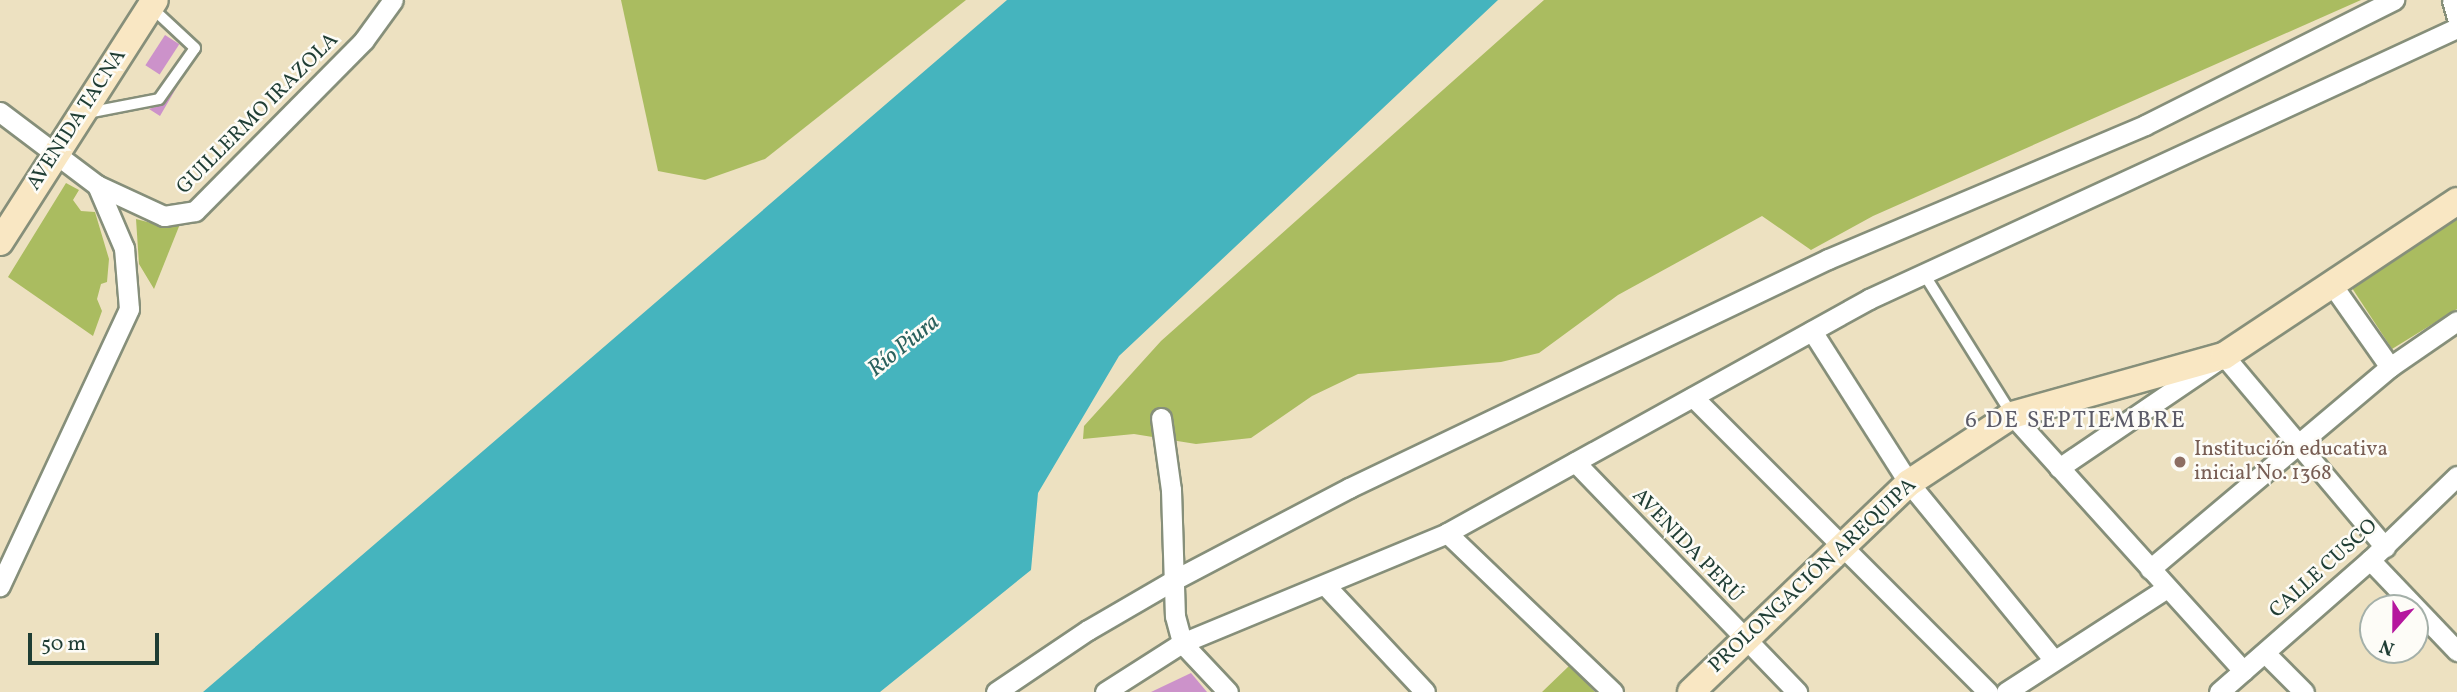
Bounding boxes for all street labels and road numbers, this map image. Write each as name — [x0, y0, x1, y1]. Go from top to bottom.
street label: GUILLERMO IRAZOLA — [172, 28, 344, 200]
street label: AVENIDA TACNA — [22, 44, 132, 196]
street label: PROLONGACIÓN AREQUIPA — [1704, 473, 1922, 679]
street label: AVENIDA PERÚ — [1626, 484, 1748, 608]
street label: CALLE CUSCO — [2265, 514, 2383, 624]

